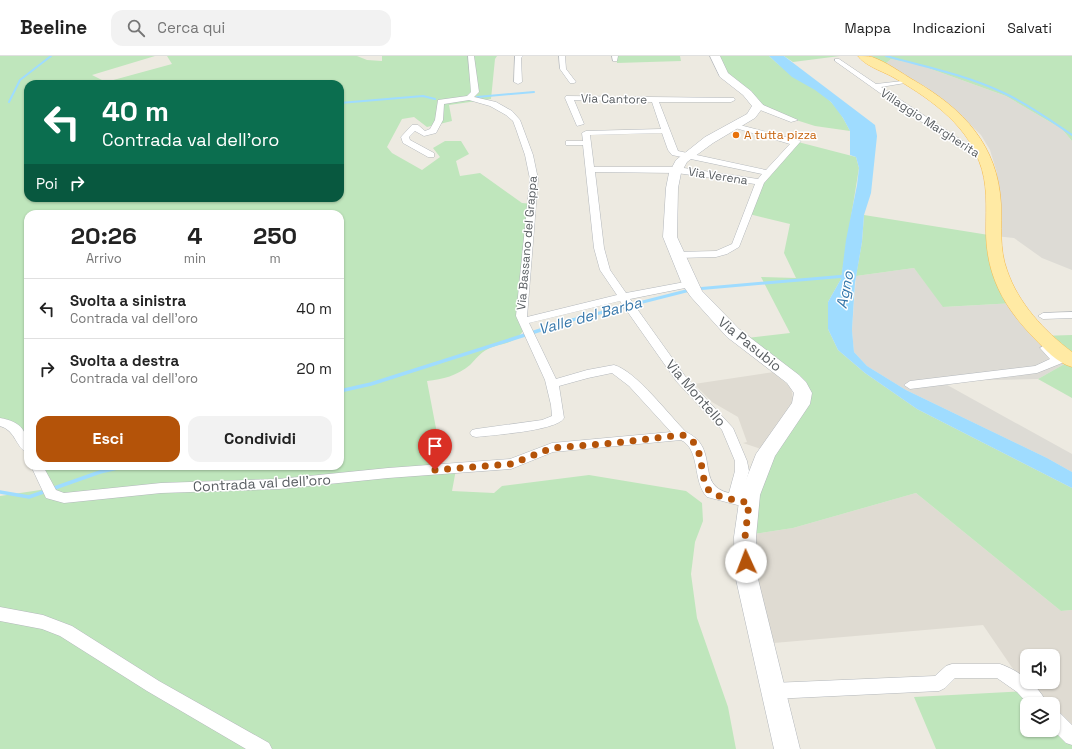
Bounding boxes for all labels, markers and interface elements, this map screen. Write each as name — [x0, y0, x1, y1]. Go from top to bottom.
search box — [111, 10, 391, 46]
text: Beeline — [20, 15, 87, 40]
icon: search — [125, 17, 147, 39]
text: Cerca qui — [157, 18, 225, 37]
text: Mappa — [845, 19, 891, 37]
text: Indicazioni — [913, 19, 985, 37]
text: Salvati — [1007, 19, 1052, 37]
street label: Villaggio Margherita — [877, 85, 983, 161]
street label: Via Cantore — [581, 90, 647, 108]
text: 40 m — [102, 93, 169, 129]
icon: left — [36, 96, 88, 148]
place label: A tutta pizza — [744, 127, 817, 143]
text: Contrada val dell'oro — [102, 128, 279, 151]
marker: A tutta pizza — [731, 130, 741, 140]
street label: Via Verena — [687, 163, 749, 189]
icon: right — [66, 172, 88, 194]
text: Poi — [36, 174, 58, 193]
street label: Via Bassano del Grappa — [513, 175, 541, 311]
text: 20:26 — [71, 220, 137, 251]
text: 4 — [187, 220, 203, 251]
text: 250 — [253, 220, 297, 251]
text: Arrivo — [86, 250, 122, 267]
text: min — [184, 250, 206, 267]
text: m — [269, 250, 281, 267]
water label: Agno — [832, 269, 858, 310]
text: Svolta a sinistra — [70, 291, 186, 310]
water label: Valle del Barba — [536, 293, 644, 338]
icon: left — [36, 298, 58, 320]
text: 40 m — [296, 299, 332, 318]
text: Contrada val dell'oro — [70, 310, 198, 327]
street label: Via Pasubio — [714, 313, 786, 375]
text: Svolta a destra — [70, 351, 179, 370]
street label: Via Montello — [662, 356, 730, 430]
icon: right — [36, 358, 58, 380]
text: 20 m — [297, 359, 332, 378]
text: Contrada val dell'oro — [70, 370, 198, 387]
button: Esci — [36, 416, 180, 462]
button: Condividi — [188, 416, 332, 462]
pin — [418, 429, 452, 470]
icon: arrive — [424, 435, 446, 457]
street label: Contrada val dell'oro — [193, 470, 331, 496]
position arrow — [725, 541, 767, 583]
map controls — [1020, 649, 1060, 737]
button: sound — [1020, 649, 1060, 689]
button: layers — [1020, 697, 1060, 737]

